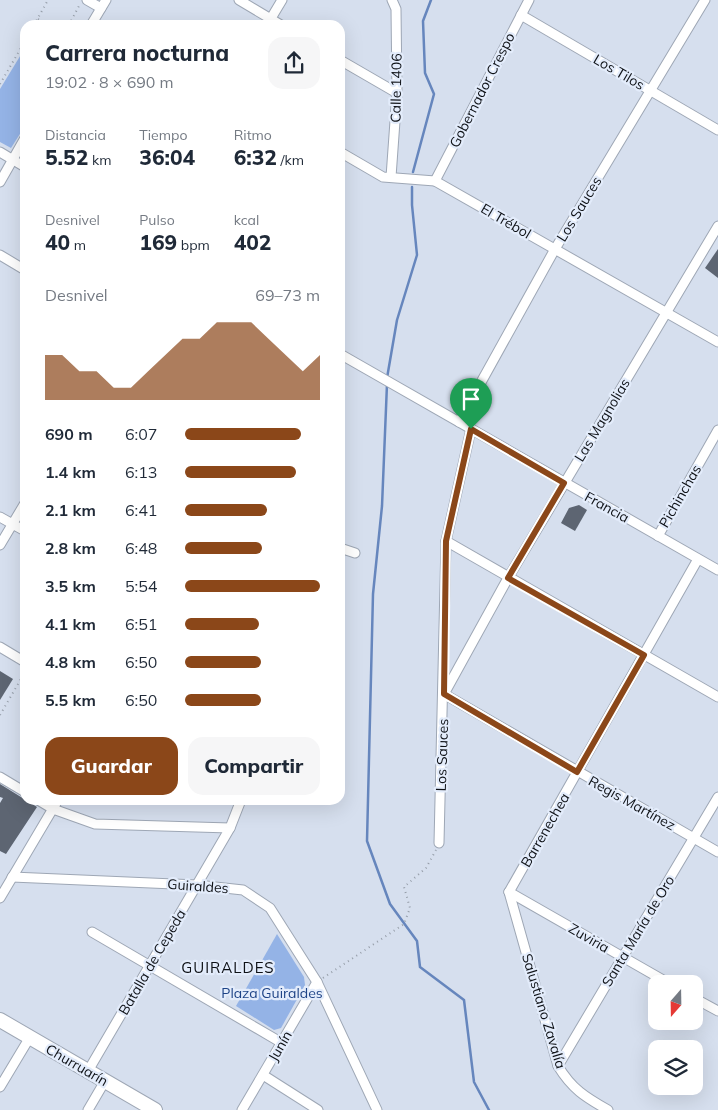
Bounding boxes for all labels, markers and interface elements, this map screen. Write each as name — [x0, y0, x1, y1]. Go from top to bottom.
street label: Gobernador Crespo — [445, 30, 519, 150]
button: share — [268, 37, 320, 89]
text: Carrera nocturna — [45, 39, 229, 67]
street label: Los Tilos — [590, 50, 648, 94]
street label: Calle 1406 — [386, 53, 406, 123]
text: 19:02 · 8 × 690 m — [45, 72, 174, 92]
text: Distancia — [45, 126, 106, 144]
text: Tiempo — [139, 126, 187, 144]
text: Ritmo — [234, 126, 272, 144]
text: 5.52 — [45, 144, 88, 170]
text: 36:04 — [139, 144, 195, 170]
text: 6:32 — [234, 144, 277, 170]
text: km — [88, 151, 111, 169]
text: /km — [277, 151, 304, 169]
street label: Los Sauces — [553, 173, 605, 245]
street label: El Trébol — [478, 199, 534, 243]
text: Desnivel — [45, 211, 100, 229]
text: Pulso — [139, 211, 175, 229]
text: kcal — [234, 211, 259, 229]
text: 40 — [45, 229, 70, 255]
text: 169 — [139, 229, 177, 255]
text: 402 — [234, 229, 271, 255]
text: m — [70, 236, 86, 254]
text: bpm — [177, 236, 210, 254]
text: Desnivel — [45, 285, 108, 305]
text: 69–73 m — [255, 285, 320, 305]
street label: Las Magnolias — [570, 375, 634, 465]
pin — [450, 378, 492, 429]
icon: arrive — [457, 385, 485, 413]
text: 690 m — [45, 424, 93, 444]
text: 6:07 — [125, 424, 157, 444]
street label: Pichinchas — [655, 461, 705, 531]
text: 1.4 km — [45, 462, 96, 482]
text: 6:13 — [125, 462, 157, 482]
street label: Francia — [582, 487, 632, 527]
text: 2.1 km — [45, 500, 96, 520]
text: 6:41 — [125, 500, 157, 520]
text: 2.8 km — [45, 538, 96, 558]
text: 6:48 — [125, 538, 157, 558]
text: 3.5 km — [45, 576, 96, 596]
text: 5:54 — [125, 576, 157, 596]
text: 4.1 km — [45, 614, 96, 634]
text: 6:51 — [125, 614, 157, 634]
text: 4.8 km — [45, 652, 96, 672]
text: 6:50 — [125, 652, 157, 672]
text: 5.5 km — [45, 690, 96, 710]
text: 6:50 — [125, 690, 157, 710]
street label: Los Sauces — [432, 718, 452, 792]
button: Guardar — [45, 737, 178, 795]
button: Compartir — [188, 737, 320, 795]
street label: Regis Martínez — [585, 772, 679, 834]
street label: Barrenechea — [517, 790, 573, 870]
street label: Santa María de Oro — [598, 872, 678, 990]
street label: Guiraldes — [167, 875, 229, 897]
street label: Batalla de Cepeda — [114, 906, 190, 1018]
street label: Zuviria — [566, 919, 612, 957]
street label: Salustiano Zavalía — [518, 951, 570, 1071]
district label: GUIRALDES — [181, 958, 275, 977]
north arrow — [648, 975, 702, 1030]
map controls — [648, 975, 703, 1095]
park label: Plaza Guiraldes — [221, 984, 323, 1002]
street label: Junín — [264, 1027, 296, 1065]
street label: Churruarín — [43, 1040, 111, 1090]
button: layers — [648, 1040, 703, 1095]

